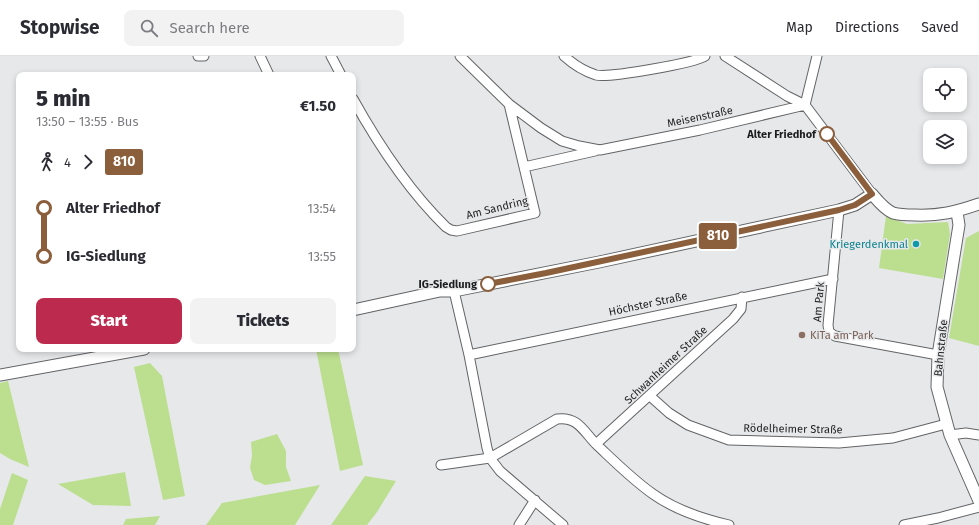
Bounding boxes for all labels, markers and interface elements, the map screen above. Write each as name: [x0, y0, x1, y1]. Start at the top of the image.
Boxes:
search box: [124, 10, 404, 46]
text: Stopwise: [20, 16, 100, 39]
icon: search: [138, 17, 160, 39]
text: Search here: [170, 19, 250, 37]
text: Map: [786, 19, 813, 36]
text: Directions: [835, 19, 899, 36]
text: Saved: [921, 19, 959, 36]
map controls: [923, 68, 967, 164]
button: locate: [923, 68, 967, 112]
text: 5 min: [36, 85, 90, 112]
text: €1.50: [300, 97, 336, 115]
street label: Meisenstraße: [666, 104, 734, 130]
text: 13:50 – 13:55 · Bus: [36, 114, 139, 129]
button: layers: [923, 120, 967, 164]
marker: Alter Friedhof: [819, 126, 835, 142]
place label: Alter Friedhof: [746, 128, 817, 141]
icon: walk: [36, 151, 58, 173]
icon: forward: [77, 151, 99, 173]
text: 810: [113, 153, 135, 170]
text: 4: [64, 155, 71, 170]
street label: Am Sandring: [465, 194, 529, 222]
text: Alter Friedhof: [66, 199, 160, 217]
text: 13:54: [307, 201, 336, 216]
line badge: 810: [695, 223, 741, 249]
text: 810: [707, 227, 729, 244]
place label: Kriegerdenkmal: [830, 238, 908, 251]
marker: Kriegerdenkmal: [911, 239, 921, 249]
text: IG-Siedlung: [66, 247, 146, 265]
text: 13:55: [308, 249, 336, 264]
marker: IG-Siedlung: [480, 276, 496, 292]
place label: IG-Siedlung: [419, 278, 478, 291]
street label: Am Park: [811, 281, 827, 323]
street label: Höchster Straße: [607, 289, 689, 319]
button: Start: [36, 298, 182, 344]
button: Tickets: [190, 298, 336, 344]
street label: Bahnstraße: [932, 319, 950, 377]
street label: Schwanheimer Straße: [622, 323, 710, 407]
place label: KiTa am Park: [810, 329, 874, 342]
marker: KiTa am Park: [797, 330, 807, 340]
street label: Rödelheimer Straße: [743, 422, 843, 436]

